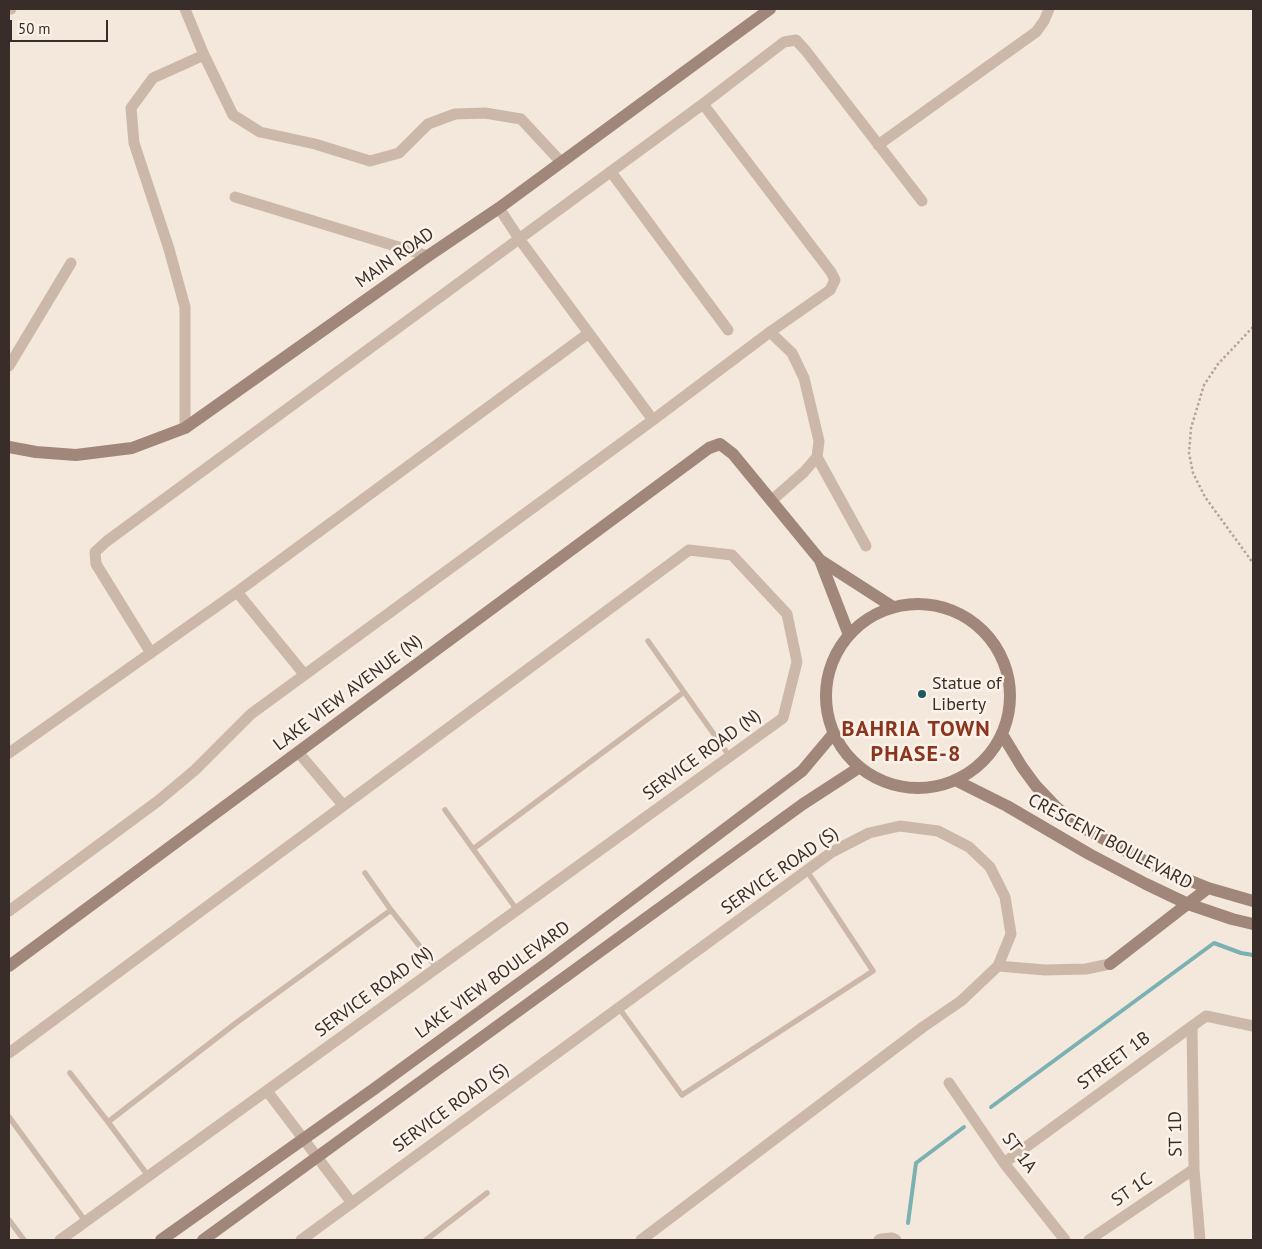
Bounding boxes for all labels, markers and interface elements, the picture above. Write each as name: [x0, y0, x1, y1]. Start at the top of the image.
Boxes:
scale bar: [12, 10, 110, 42]
text: 50 m: [18, 19, 51, 38]
street label: MAIN ROAD: [352, 223, 438, 293]
street label: LAKE VIEW AVENUE (N): [270, 630, 426, 756]
place label: Statue of Liberty: [932, 673, 1002, 716]
marker: Statue of Liberty: [916, 688, 928, 700]
street label: SERVICE ROAD (N): [639, 705, 765, 805]
district label: BAHRIA TOWN PHASE-8: [840, 717, 992, 768]
street label: CRESCENT BOULEVARD: [1024, 790, 1196, 894]
street label: SERVICE ROAD (S): [717, 823, 843, 919]
street label: LAKE VIEW BOULEVARD: [411, 917, 575, 1043]
street label: SERVICE ROAD (N): [311, 942, 437, 1042]
street label: STREET 1B: [1073, 1027, 1155, 1095]
street label: SERVICE ROAD (S): [389, 1059, 513, 1157]
street label: ST 1D: [1165, 1111, 1187, 1157]
street label: ST 1A: [997, 1129, 1041, 1177]
street label: ST 1C: [1108, 1169, 1156, 1211]

